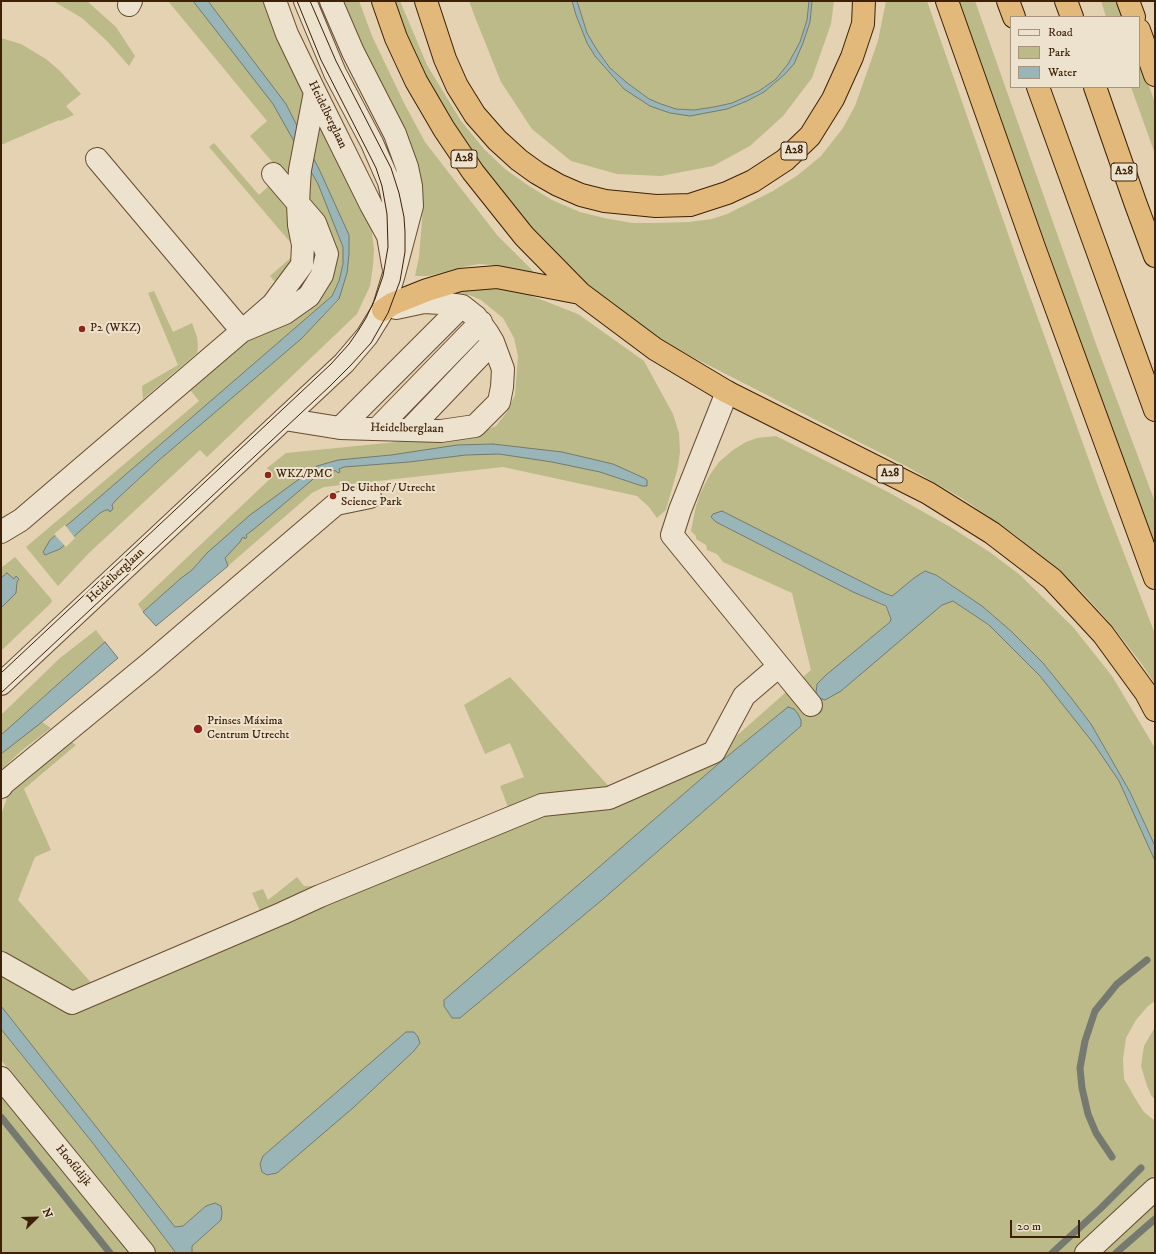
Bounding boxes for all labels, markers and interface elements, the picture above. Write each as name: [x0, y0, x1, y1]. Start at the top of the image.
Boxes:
legend: [1010, 16, 1140, 88]
text: Road: [1048, 25, 1073, 40]
text: Park: [1048, 45, 1070, 60]
text: Water: [1048, 65, 1077, 80]
street label: Heidelberglaan: [304, 79, 350, 151]
road number: A28: [781, 142, 807, 160]
road number: A28: [451, 150, 477, 168]
road number: A28: [1111, 163, 1137, 181]
place label: P2 (WKZ): [90, 322, 141, 336]
marker: P2 (WKZ): [77, 324, 87, 334]
street label: Heidelberglaan: [370, 421, 444, 437]
road number: A28: [877, 465, 903, 483]
place label: WKZ/PMC: [276, 468, 332, 482]
marker: WKZ/PMC: [263, 470, 273, 480]
place label: De Uithof / Utrecht Science Park: [341, 482, 435, 510]
marker: De Uithof / Utrecht Science Park: [328, 491, 338, 501]
street label: Heidelberglaan: [84, 546, 148, 606]
place label: Prinses Máxima Centrum Utrecht: [207, 715, 289, 743]
marker: Prinses Máxima Centrum Utrecht: [192, 723, 204, 735]
street label: Hoofddijk: [52, 1142, 94, 1190]
north arrow: [16, 1198, 56, 1238]
text: N: [39, 1206, 55, 1220]
scale bar: [1012, 1212, 1082, 1238]
text: 20 m: [1017, 1219, 1041, 1234]

